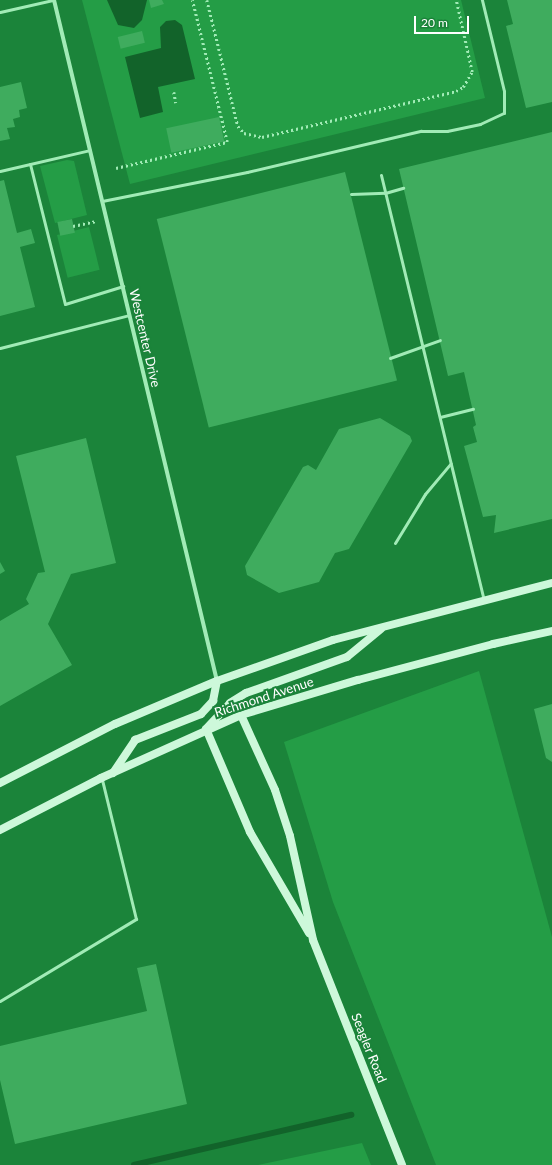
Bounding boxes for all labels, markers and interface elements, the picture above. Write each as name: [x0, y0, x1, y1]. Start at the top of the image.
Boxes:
scale bar: [416, 8, 471, 34]
text: 20 m: [421, 15, 448, 30]
street label: Westcenter Drive: [126, 287, 164, 389]
street label: Richmond Avenue: [212, 674, 316, 720]
street label: Seagler Road: [348, 1011, 390, 1085]

